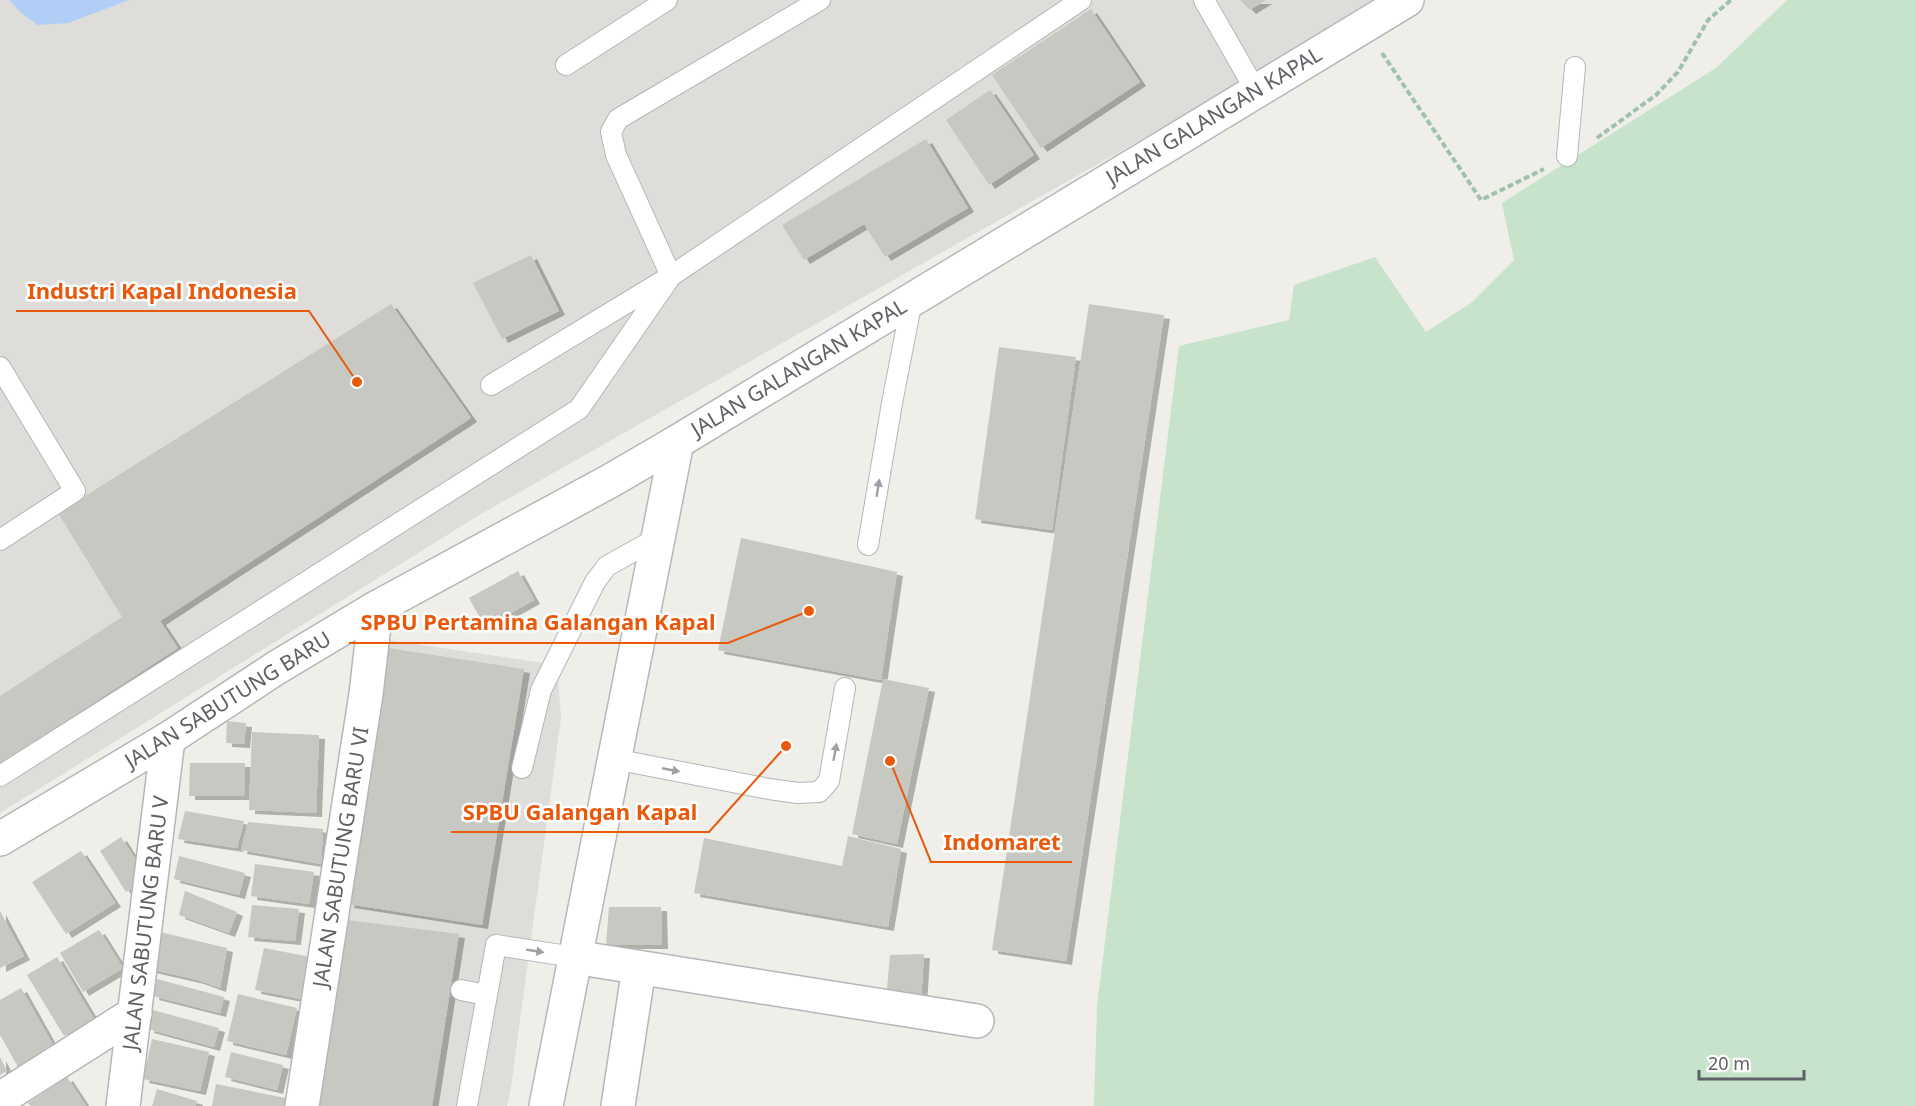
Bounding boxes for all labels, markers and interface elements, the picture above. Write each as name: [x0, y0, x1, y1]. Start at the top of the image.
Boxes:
street label: JALAN GALANGAN KAPAL: [1099, 40, 1326, 192]
callout: Industri Kapal Indonesia: [16, 271, 309, 311]
text: Industri Kapal Indonesia: [27, 275, 297, 305]
street label: JALAN GALANGAN KAPAL: [684, 292, 911, 444]
one-way arrow: [873, 478, 882, 497]
callout: SPBU Pertamina Galangan Kapal: [349, 603, 728, 643]
text: SPBU Pertamina Galangan Kapal: [360, 606, 716, 636]
street label: JALAN SABUTUNG BARU: [117, 624, 336, 775]
street label: JALAN SABUTUNG BARU VI: [305, 725, 374, 991]
one-way arrow: [830, 742, 839, 761]
one-way arrow: [662, 766, 681, 775]
callout: SPBU Galangan Kapal: [451, 792, 709, 832]
street label: JALAN SABUTUNG BARU V: [115, 794, 175, 1054]
text: SPBU Galangan Kapal: [463, 796, 697, 826]
callout: Indomaret: [931, 822, 1072, 862]
text: Indomaret: [943, 826, 1061, 856]
one-way arrow: [525, 947, 544, 956]
scale bar: [1699, 1043, 1804, 1081]
text: 20 m: [1708, 1051, 1750, 1075]

